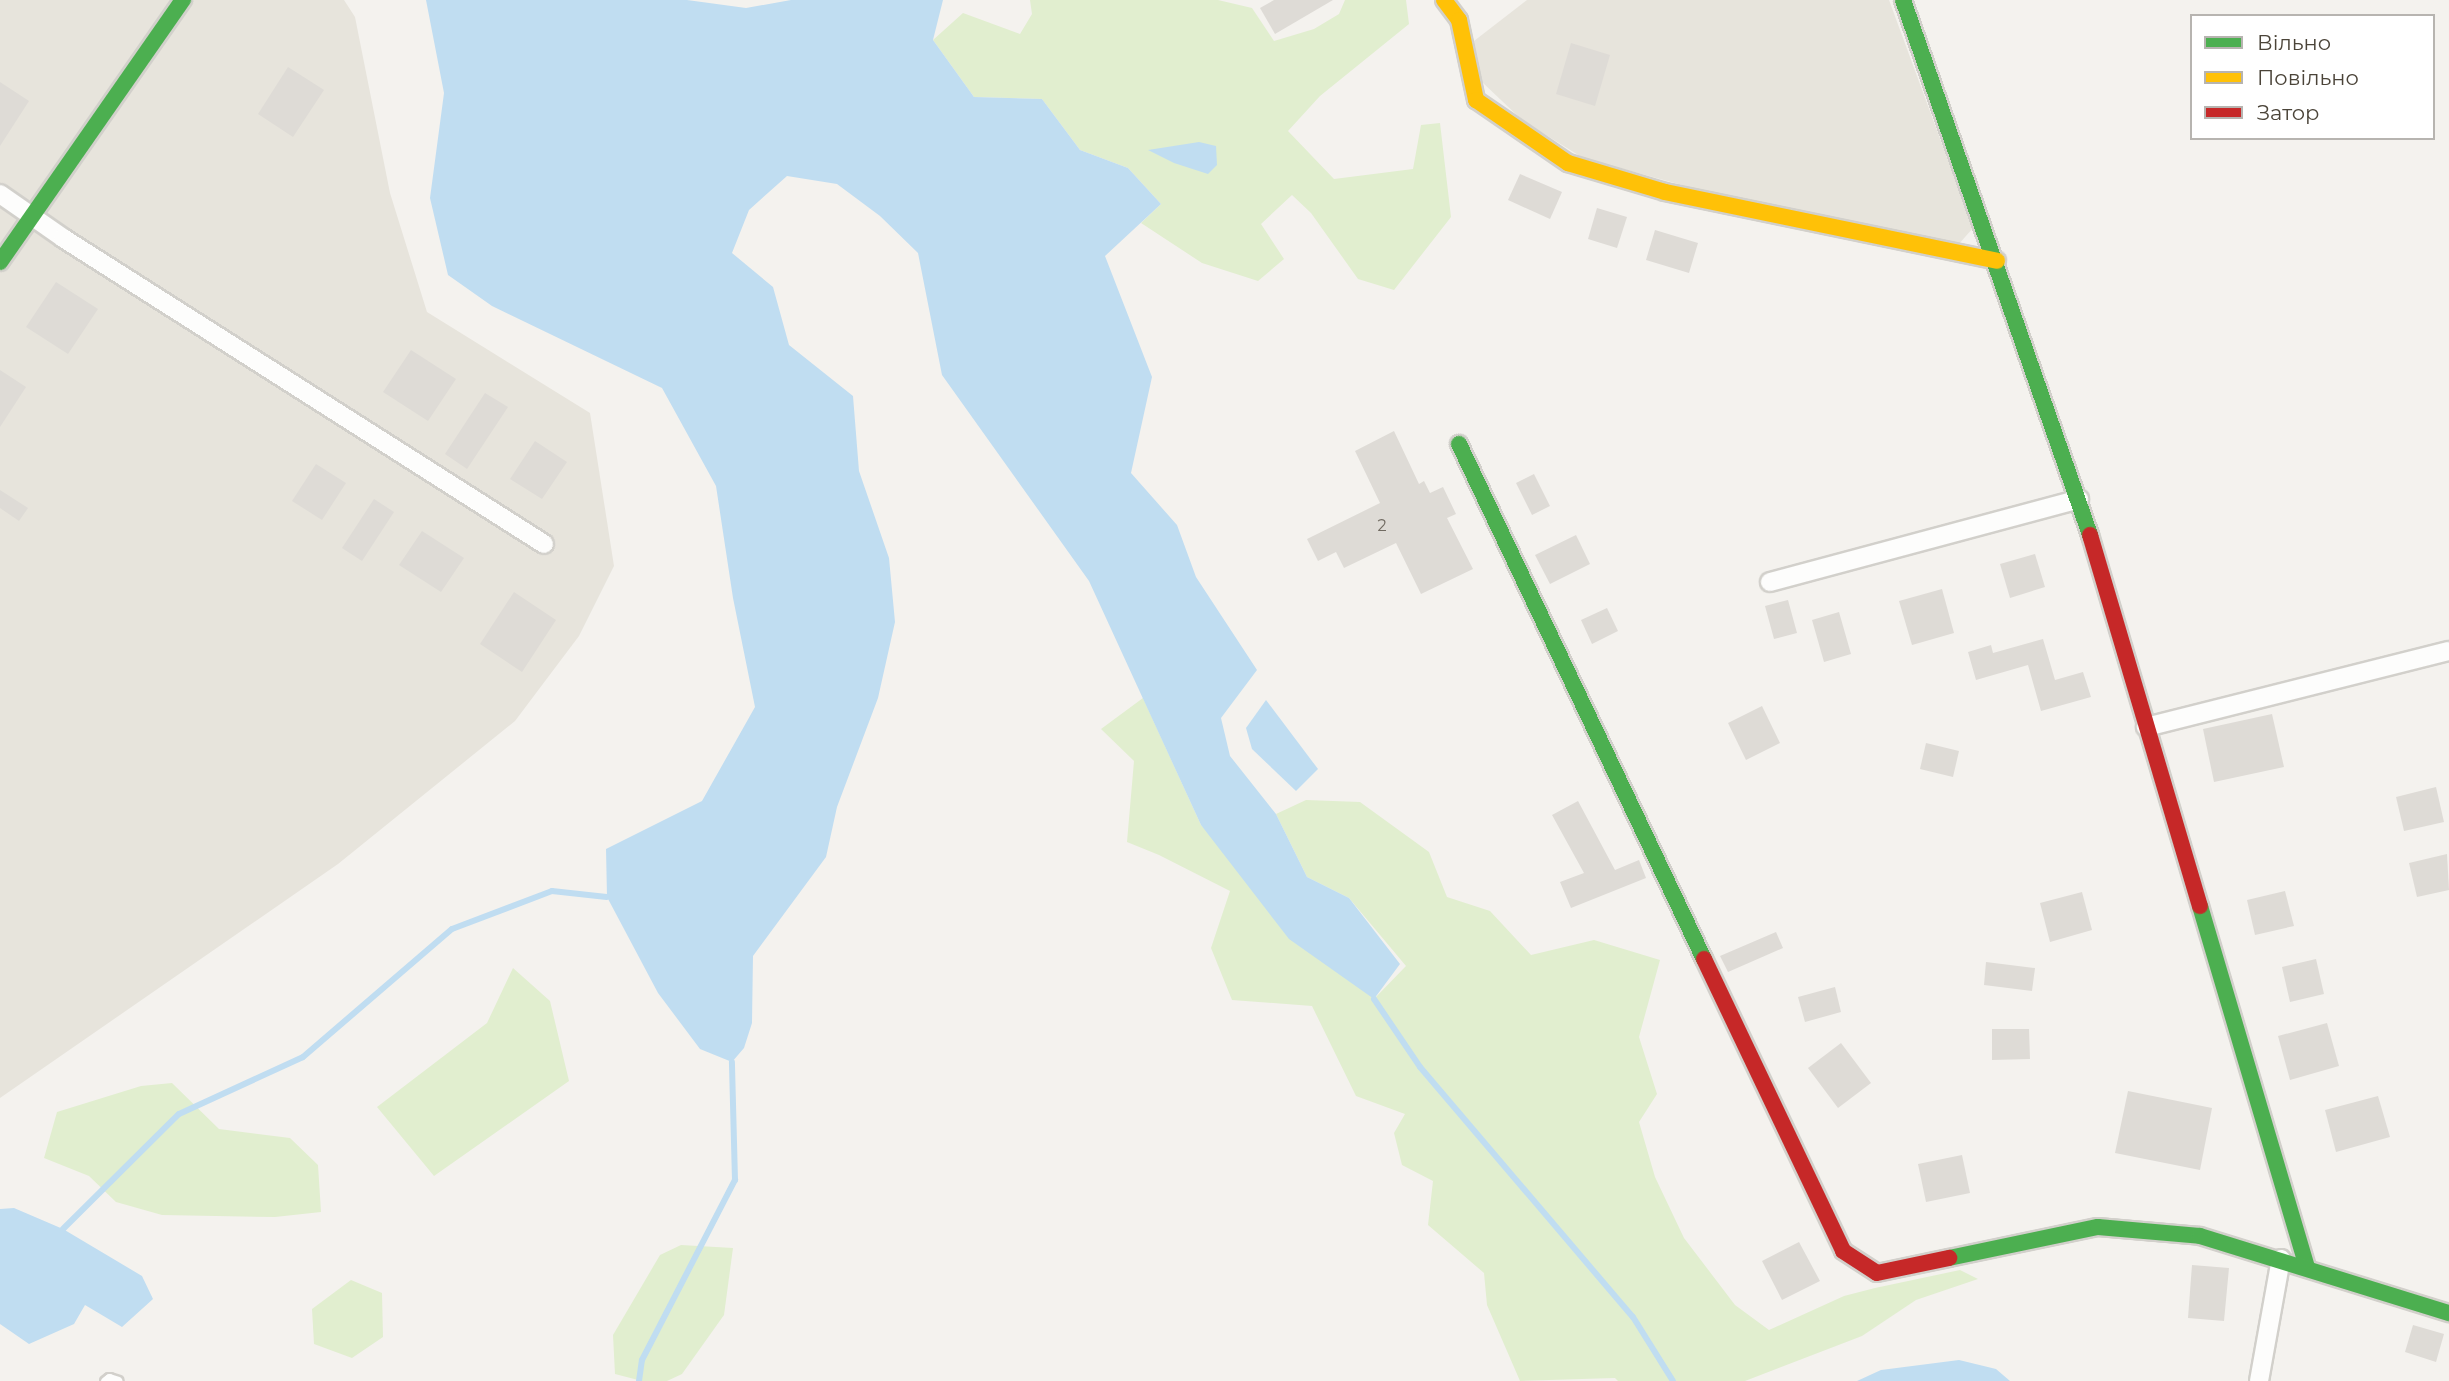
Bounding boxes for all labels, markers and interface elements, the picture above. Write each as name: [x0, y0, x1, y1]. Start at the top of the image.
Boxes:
legend: [2190, 14, 2435, 140]
text: Вільно: [2257, 30, 2331, 55]
text: Повільно: [2257, 65, 2359, 90]
text: Затор: [2257, 100, 2319, 125]
house number: 2: [1377, 516, 1387, 536]

